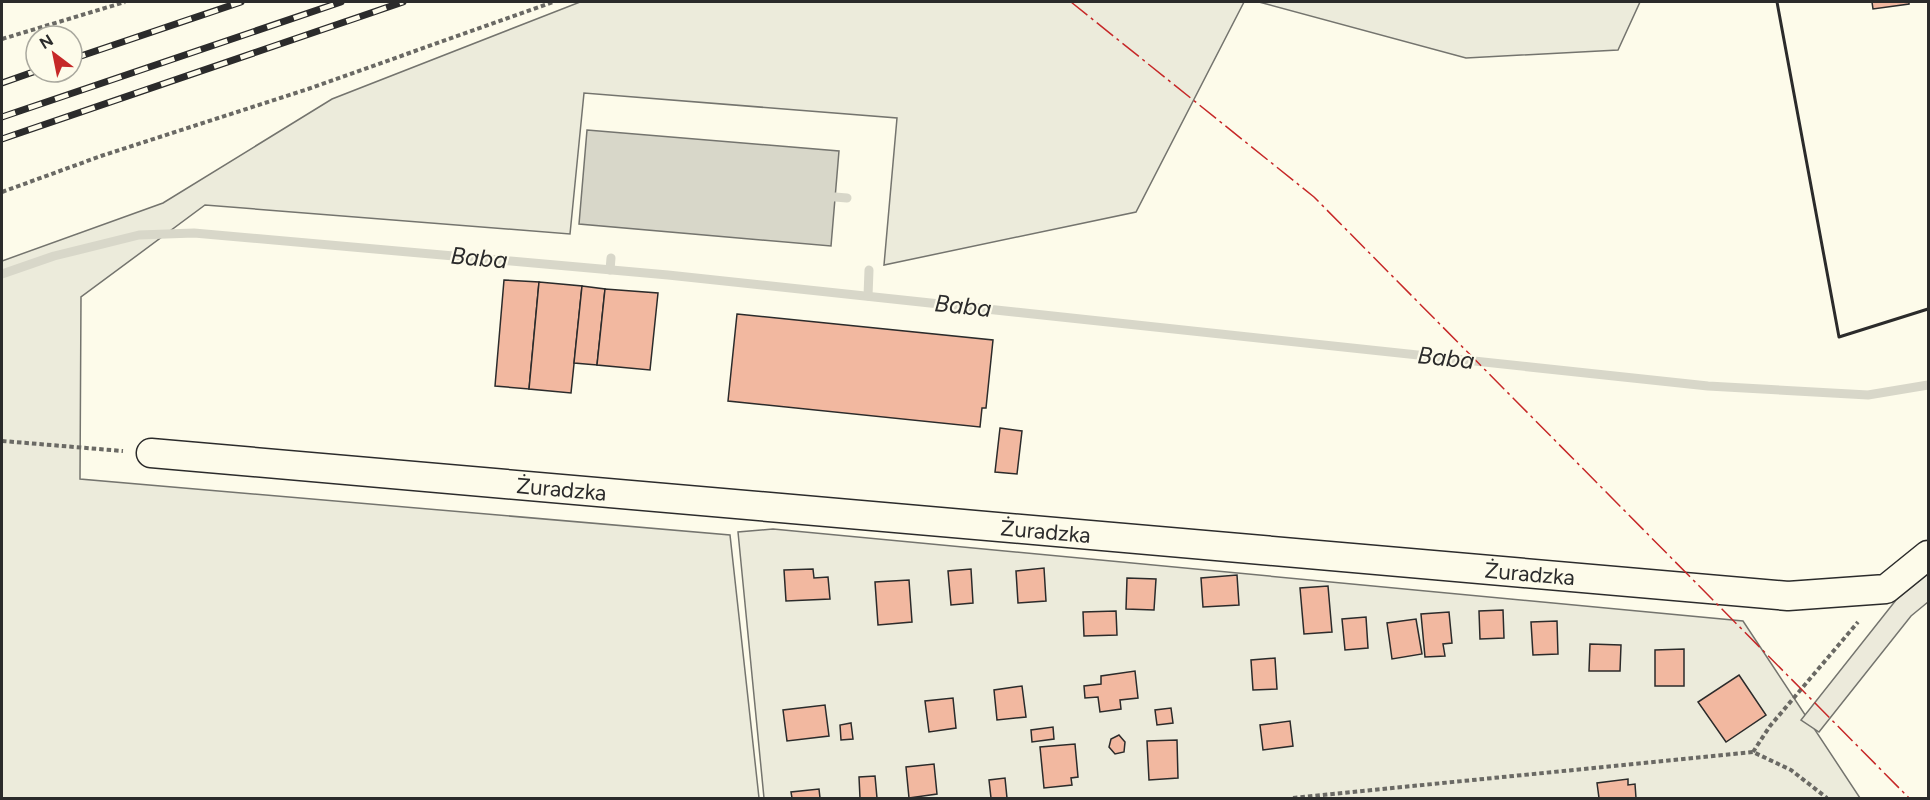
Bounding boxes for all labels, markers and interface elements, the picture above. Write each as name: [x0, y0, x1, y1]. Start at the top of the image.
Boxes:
north arrow: [24, 24, 84, 84]
text: N: [36, 30, 57, 53]
water label: Baba: [449, 241, 509, 274]
water label: Baba: [933, 288, 993, 323]
water label: Baba: [1416, 340, 1476, 375]
street label: Żuradzka: [515, 472, 608, 507]
street label: Żuradzka: [999, 514, 1092, 549]
street label: Żuradzka: [1483, 557, 1576, 591]

